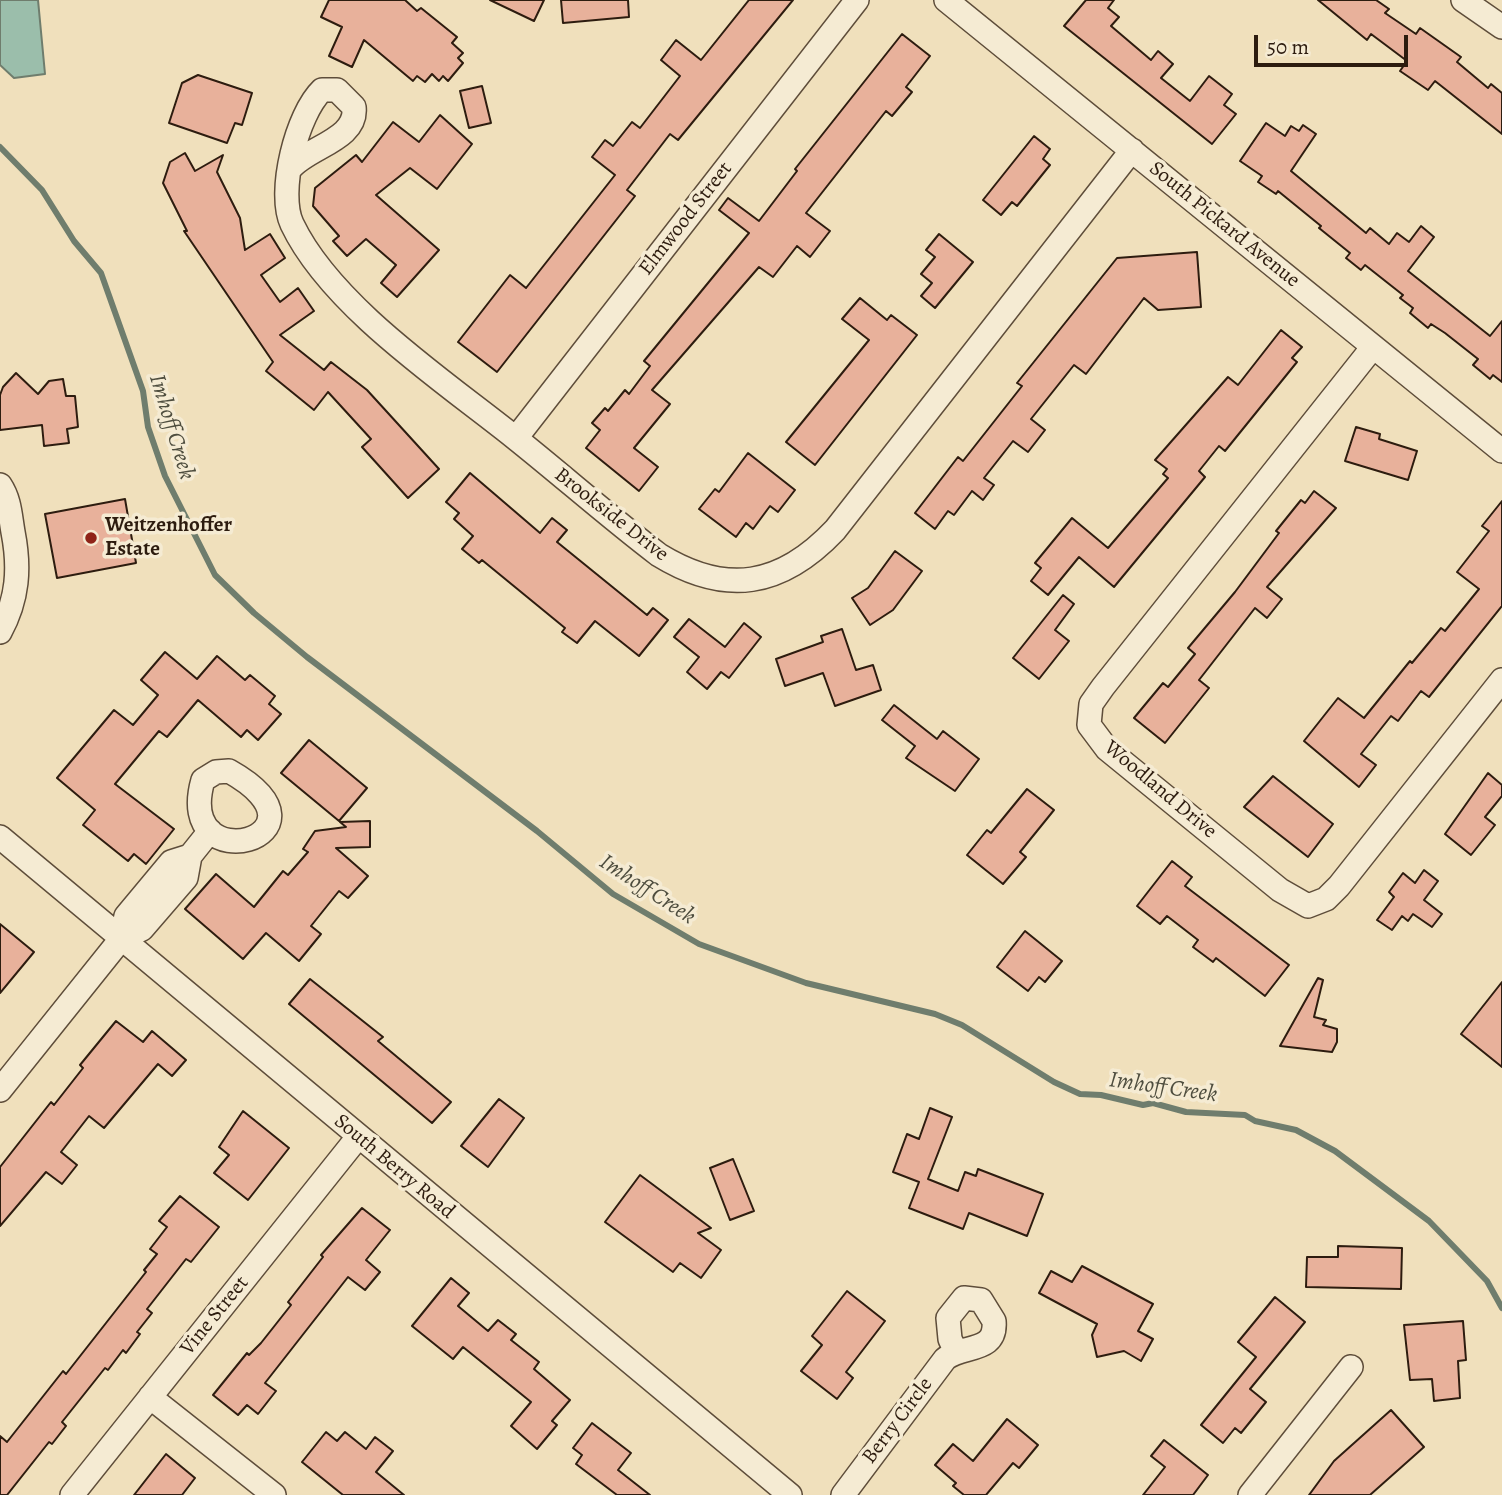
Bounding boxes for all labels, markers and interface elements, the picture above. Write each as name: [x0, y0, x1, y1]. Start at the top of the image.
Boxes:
scale bar: [1257, 21, 1411, 65]
text: 50 m: [1267, 33, 1309, 61]
street label: South Pickard Avenue: [1144, 156, 1304, 294]
street label: Elmwood Street: [634, 157, 738, 281]
water label: Imhoff Creek: [142, 371, 200, 483]
street label: Brookside Drive: [549, 463, 673, 567]
place label: Weitzenhoffer Estate: [105, 513, 232, 563]
marker: Weitzenhoffer Estate: [83, 530, 99, 546]
street label: Woodland Drive: [1099, 736, 1221, 844]
water label: Imhoff Creek: [594, 849, 700, 931]
water label: Imhoff Creek: [1107, 1067, 1219, 1109]
street label: South Berry Road: [328, 1109, 460, 1225]
street label: Vine Street: [175, 1271, 255, 1361]
street label: Berry Circle: [857, 1373, 939, 1469]

